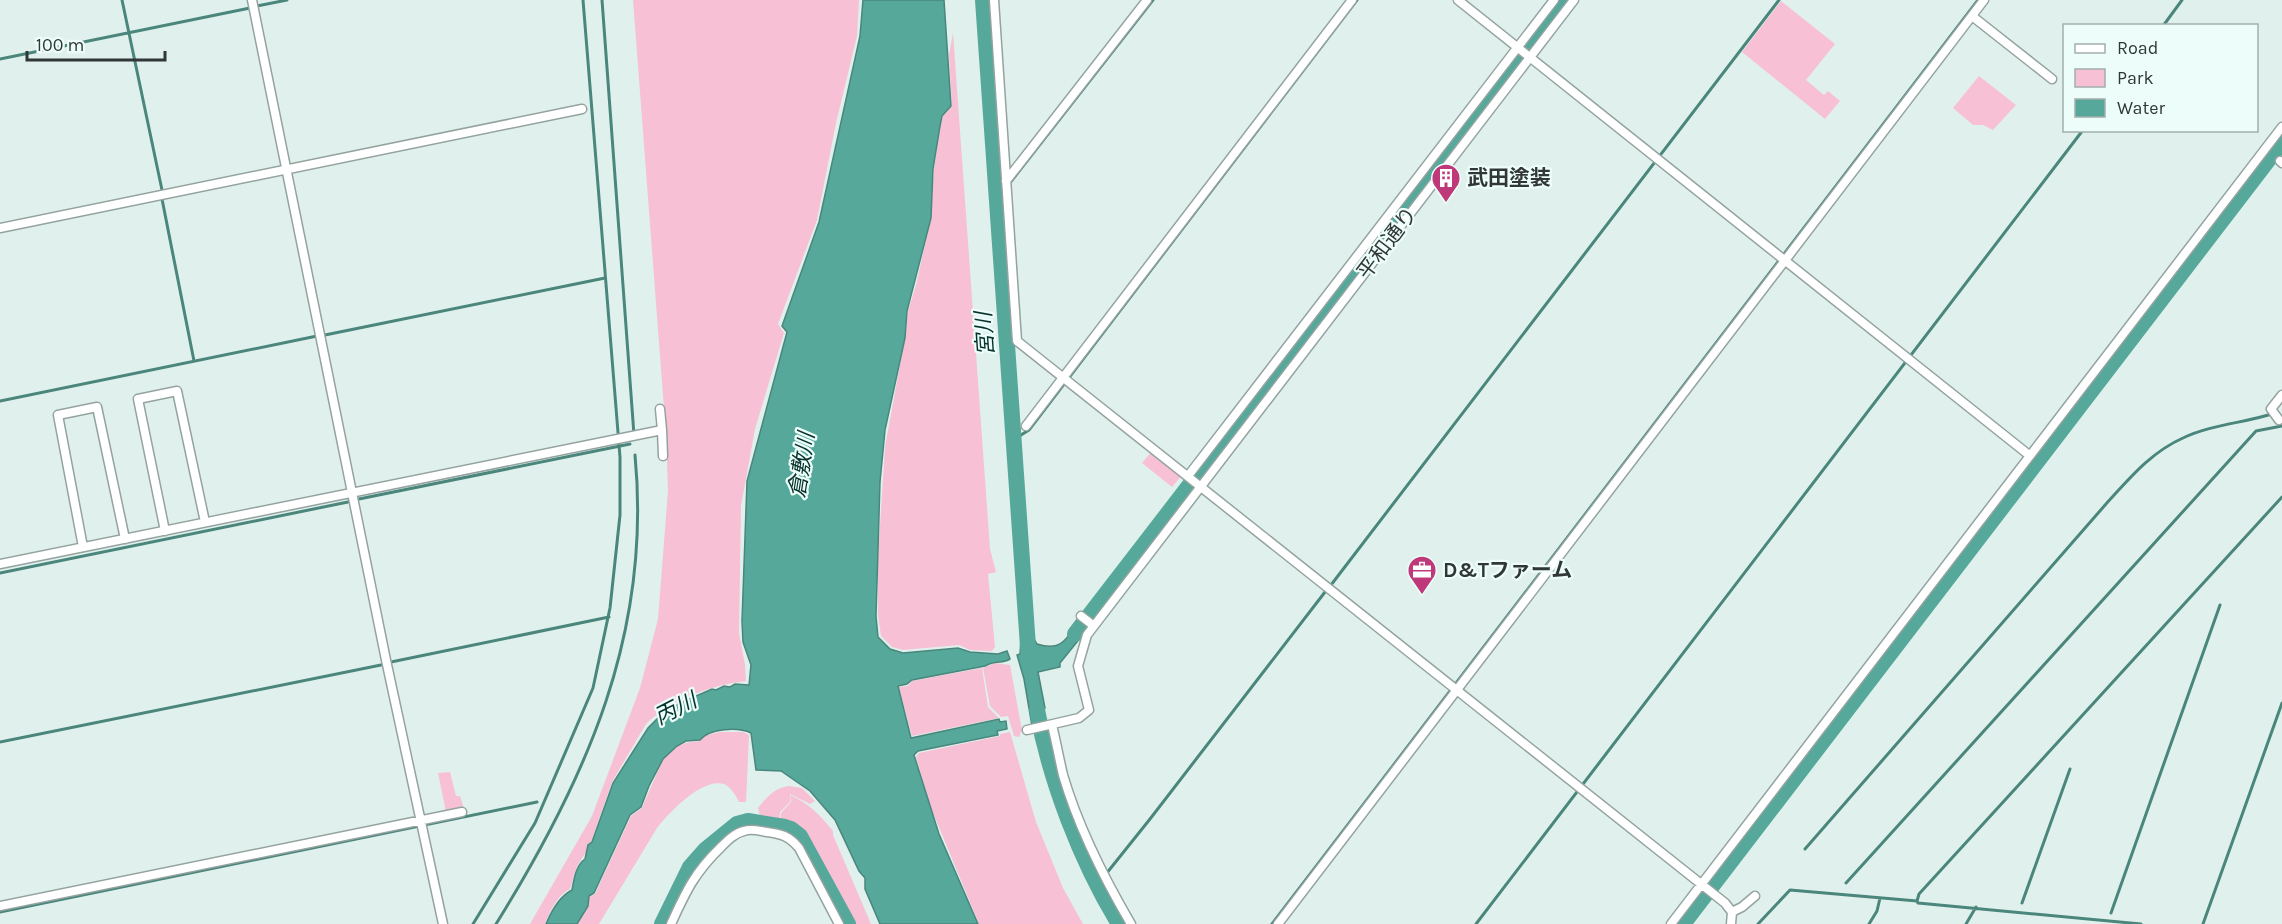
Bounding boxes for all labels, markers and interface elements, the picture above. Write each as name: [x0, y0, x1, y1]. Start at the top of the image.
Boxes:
scale bar: [27, 24, 165, 62]
legend: [2063, 24, 2258, 132]
text: 100 m: [36, 34, 84, 56]
text: Road: [2117, 37, 2158, 59]
text: Park: [2117, 67, 2154, 89]
text: Water: [2117, 97, 2165, 119]
building icon: 武田塗装: [1430, 162, 1462, 204]
place label: 武田塗装: [1467, 166, 1551, 190]
street label: 平和通り: [1352, 202, 1422, 284]
water label: 宮川: [970, 309, 1000, 357]
water label: 倉敷川: [784, 429, 820, 500]
office icon: D&Tファーム: [1406, 554, 1438, 596]
place label: D&Tファーム: [1443, 558, 1572, 582]
water label: 丙川: [650, 686, 703, 730]

